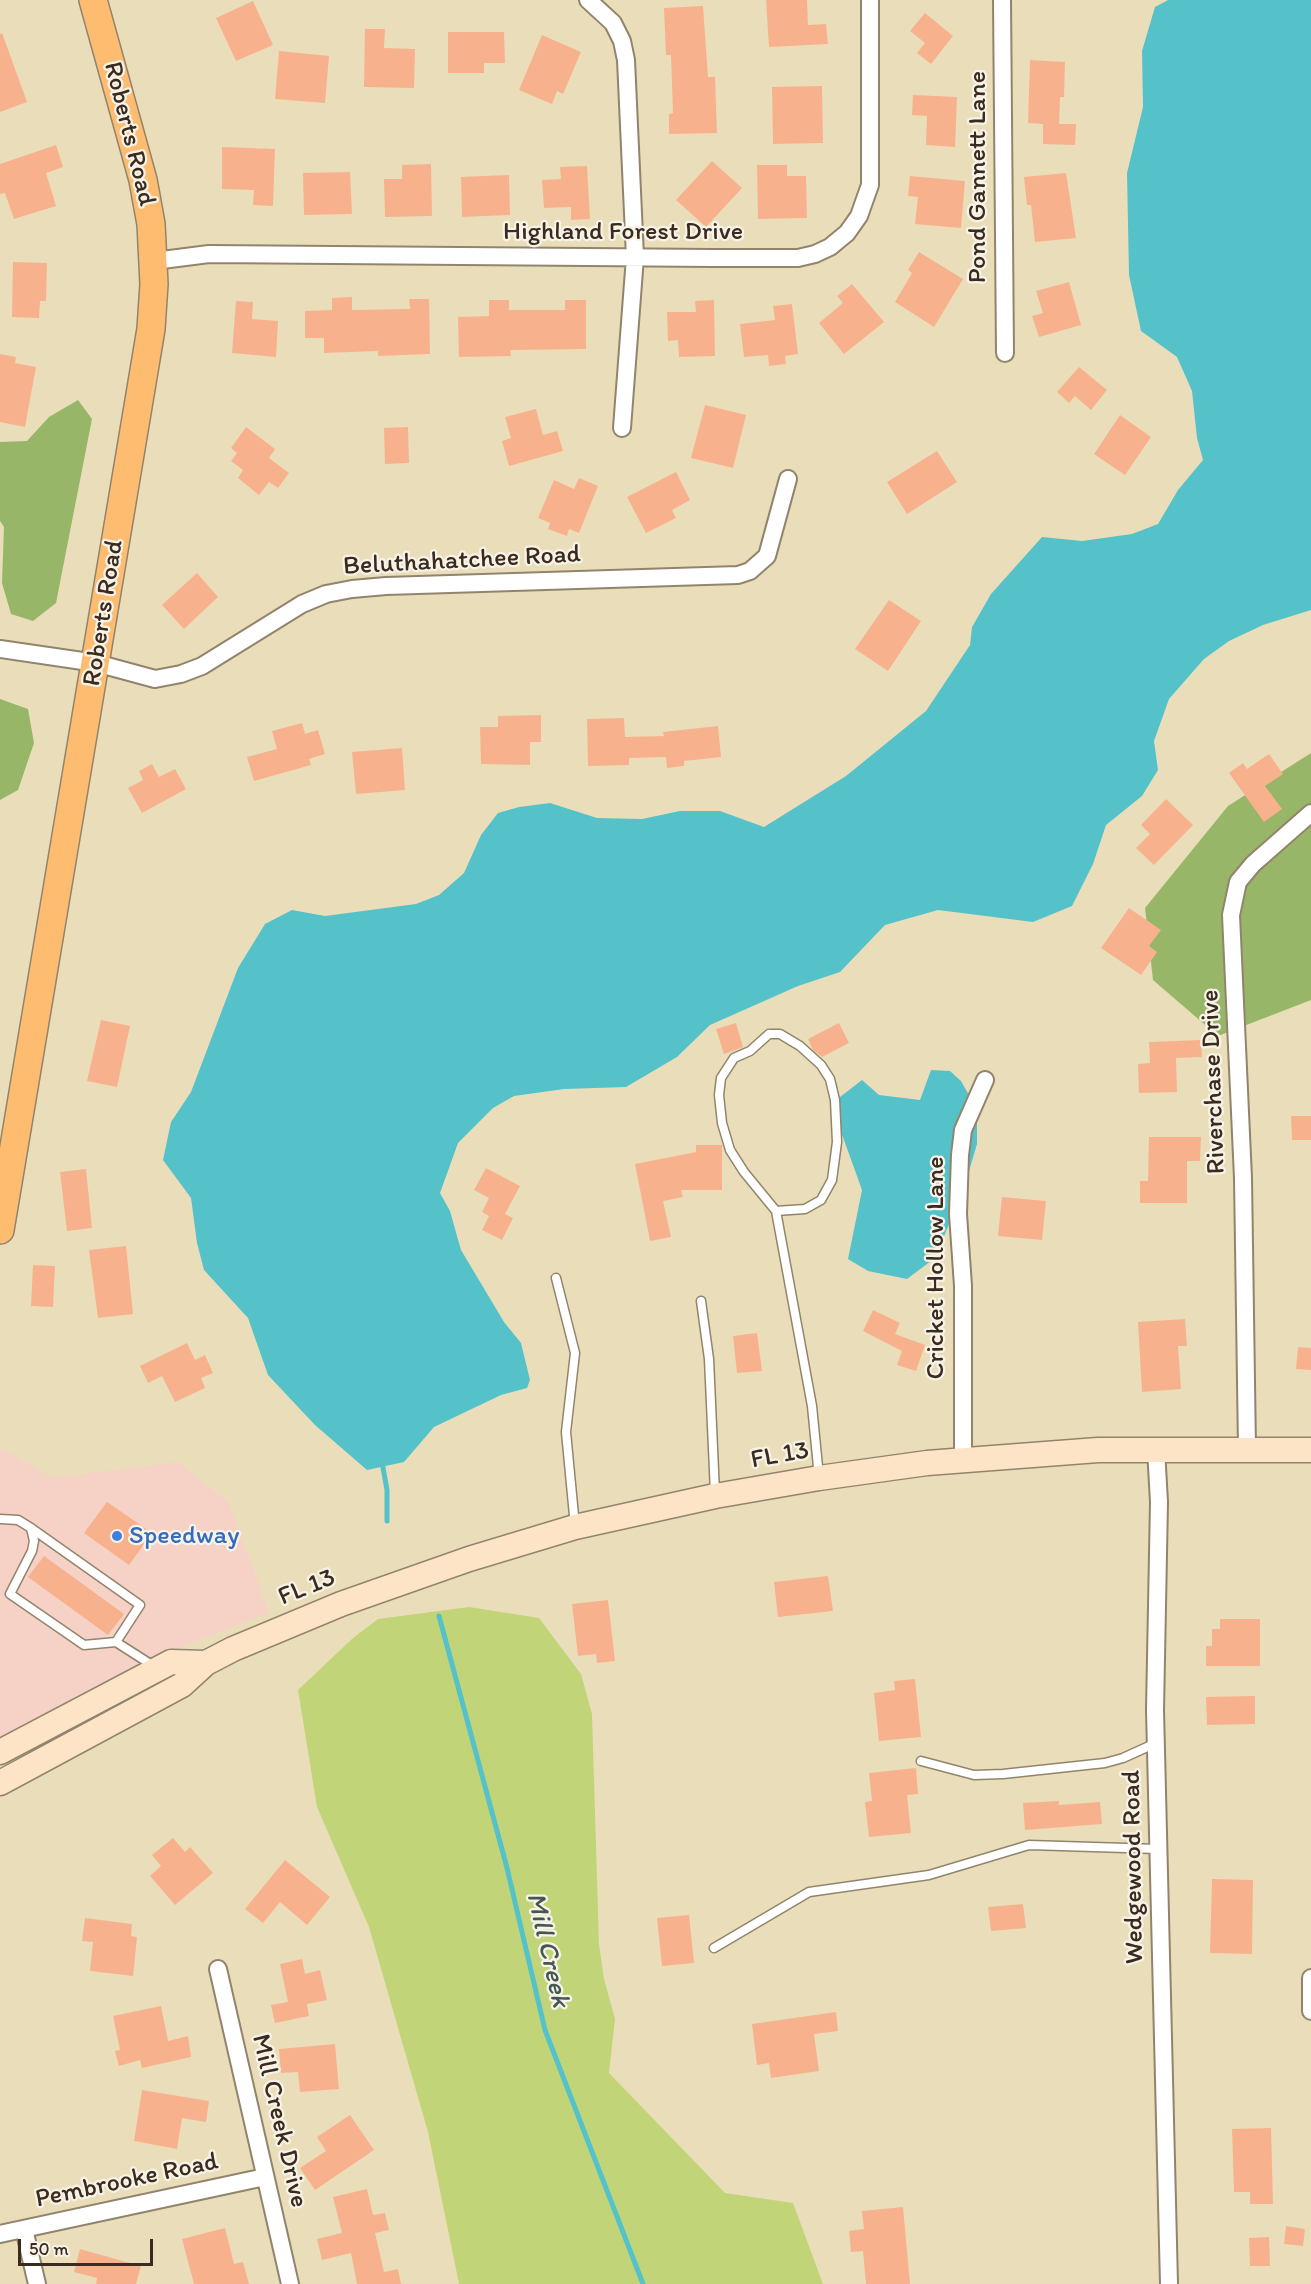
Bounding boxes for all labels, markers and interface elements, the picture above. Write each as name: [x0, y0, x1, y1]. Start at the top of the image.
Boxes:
street label: Roberts Road: [96, 59, 162, 209]
street label: Pond Gannett Lane: [962, 71, 994, 283]
street label: Highland Forest Drive: [503, 216, 743, 248]
street label: Roberts Road: [77, 538, 131, 688]
street label: Beluthahatchee Road: [342, 539, 582, 583]
street label: Riverchase Drive: [1195, 989, 1233, 1175]
street label: Cricket Hollow Lane: [920, 1156, 952, 1380]
street label: FL 13: [748, 1436, 812, 1476]
place label: Speedway: [129, 1520, 239, 1552]
marker: Speedway: [110, 1529, 124, 1543]
street label: FL 13: [274, 1563, 340, 1613]
street label: Wedgewood Road: [1117, 1770, 1151, 1964]
water label: Mill Creek: [518, 1889, 576, 2011]
street label: Mill Creek Drive: [244, 2031, 314, 2211]
street label: Pembrooke Road: [33, 2146, 221, 2216]
scale bar: [21, 2227, 156, 2265]
text: 50 m: [29, 2238, 69, 2260]

